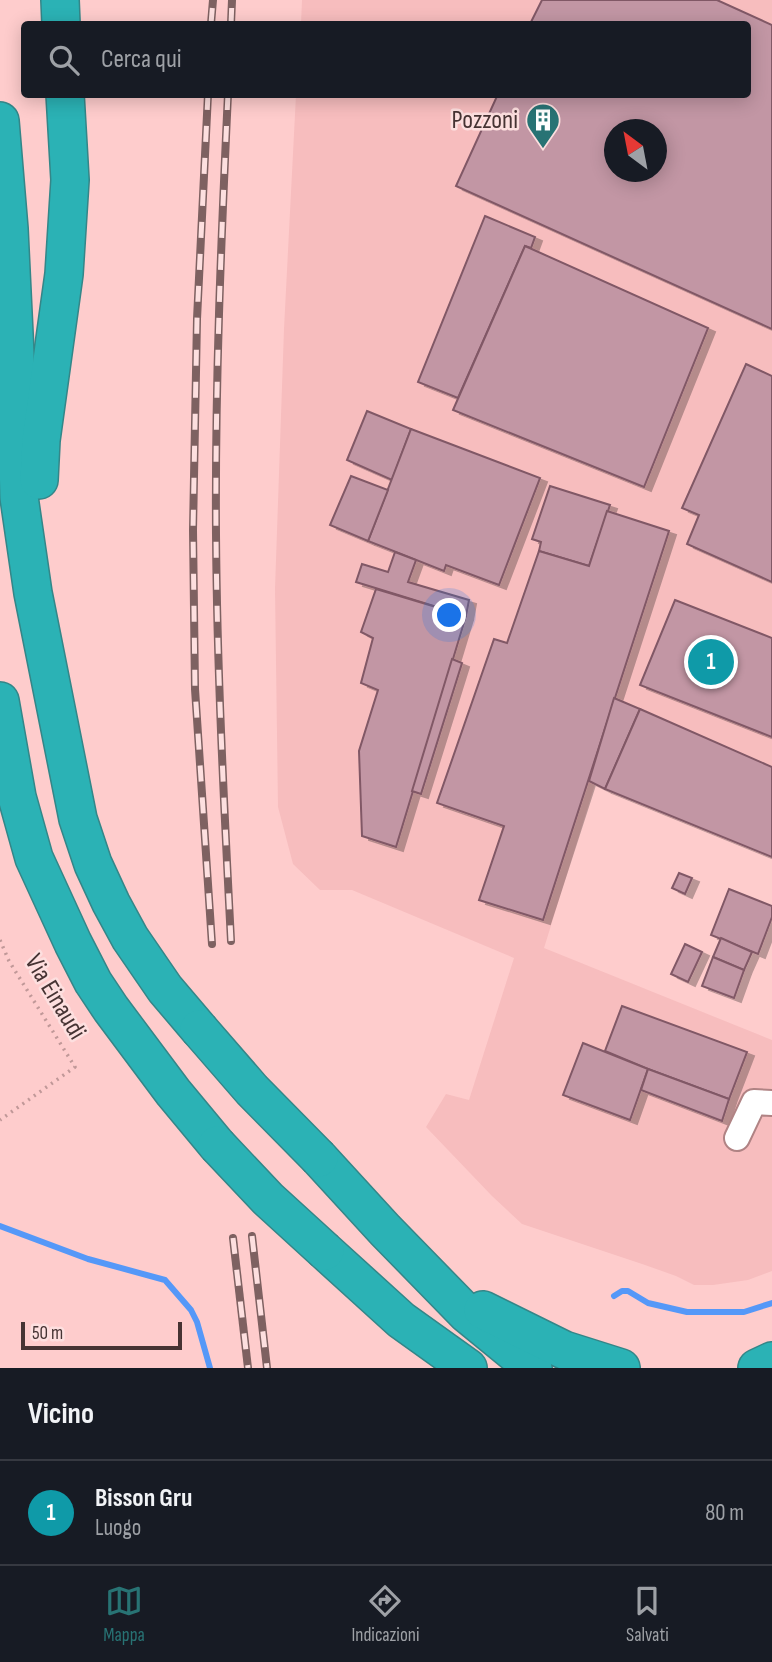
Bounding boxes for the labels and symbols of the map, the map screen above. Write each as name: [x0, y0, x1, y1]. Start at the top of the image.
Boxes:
building icon: Pozzoni: [524, 101, 562, 150]
place label: Pozzoni: [451, 105, 518, 136]
north arrow: [604, 119, 667, 182]
your location: [432, 598, 466, 632]
pin: 1: [688, 636, 734, 688]
street label: Via Einaudi: [18, 949, 92, 1045]
scale bar: [21, 1319, 182, 1351]

